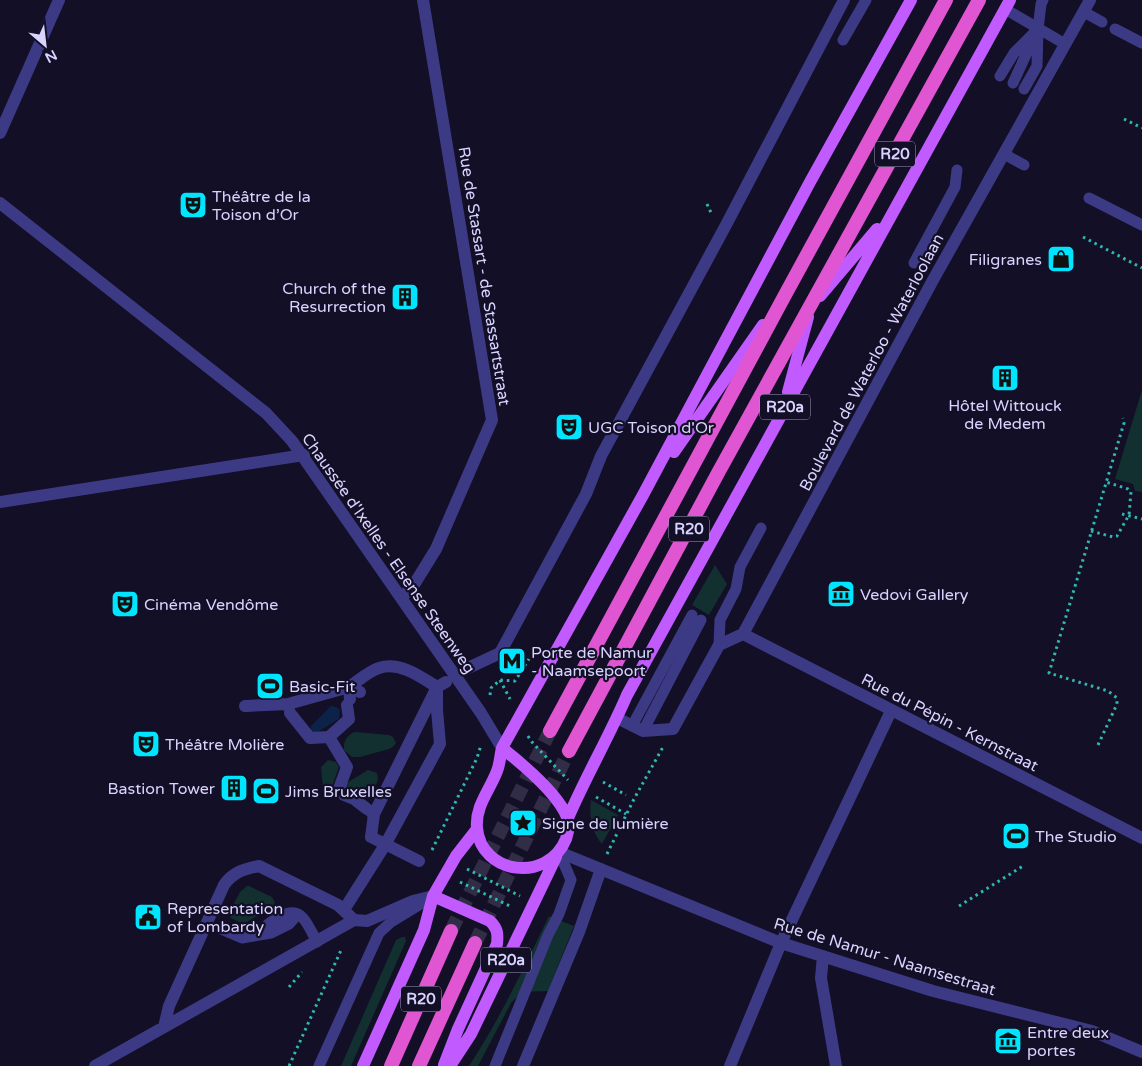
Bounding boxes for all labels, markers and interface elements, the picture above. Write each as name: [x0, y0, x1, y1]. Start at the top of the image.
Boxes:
north arrow: [20, 20, 70, 70]
text: N: [42, 46, 60, 66]
road number: R20: [875, 142, 915, 166]
street label: Rue de Stassart - de Stassartstraat: [454, 145, 514, 407]
place label: Théâtre de la Toison d’Or: [212, 187, 311, 225]
theatre icon: Théâtre de la Toison d’Or: [178, 190, 208, 220]
street label: Boulevard de Waterloo - Waterloolaan: [795, 230, 948, 495]
shop icon: Filigranes: [1046, 244, 1076, 274]
place label: Filigranes: [969, 250, 1042, 270]
place label: Church of the Resurrection: [282, 279, 386, 317]
building icon: Church of the Resurrection: [390, 282, 420, 312]
building icon: Hôtel Wittouck de Medem: [990, 363, 1020, 393]
road number: R20a: [760, 394, 810, 420]
place label: Hôtel Wittouck de Medem: [948, 396, 1062, 434]
theatre icon: UGC Toison d'Or: [554, 412, 584, 442]
place label: UGC Toison d'Or: [588, 418, 715, 438]
street label: Chaussée d'Ixelles - Elsense Steenweg: [297, 429, 479, 678]
road number: R20: [669, 516, 709, 542]
museum icon: Vedovi Gallery: [826, 579, 856, 609]
place label: Vedovi Gallery: [860, 585, 969, 605]
theatre icon: Cinéma Vendôme: [110, 589, 140, 619]
place label: Cinéma Vendôme: [144, 595, 278, 615]
place label: Porte de Namur - Naamsepoort: [531, 643, 653, 681]
metro station icon: Porte de Namur - Naamsepoort: [497, 646, 527, 676]
street label: Rue du Pépin - Kernstraat: [858, 669, 1041, 776]
sports icon: Basic-Fit: [255, 671, 285, 701]
place label: Basic-Fit: [289, 677, 355, 697]
theatre icon: Théâtre Molière: [131, 729, 161, 759]
place label: Théâtre Molière: [165, 735, 284, 755]
building icon: Bastion Tower: [219, 773, 249, 803]
sports icon: Jims Bruxelles: [251, 776, 281, 806]
place label: Bastion Tower: [107, 779, 216, 799]
place label: Jims Bruxelles: [285, 782, 392, 802]
place icon: Signe de lumière: [508, 808, 538, 838]
place label: Signe de lumière: [542, 814, 668, 834]
sports icon: The Studio: [1001, 821, 1031, 851]
place label: The Studio: [1035, 827, 1117, 847]
place label: Representation of Lombardy: [167, 899, 283, 937]
public building icon: Representation of Lombardy: [133, 902, 163, 932]
street label: Rue de Namur - Naamsestraat: [771, 914, 998, 1000]
road number: R20a: [481, 948, 531, 972]
road number: R20: [401, 986, 441, 1012]
place label: Entre deux portes: [1027, 1023, 1109, 1061]
museum icon: Entre deux portes: [993, 1026, 1023, 1056]

